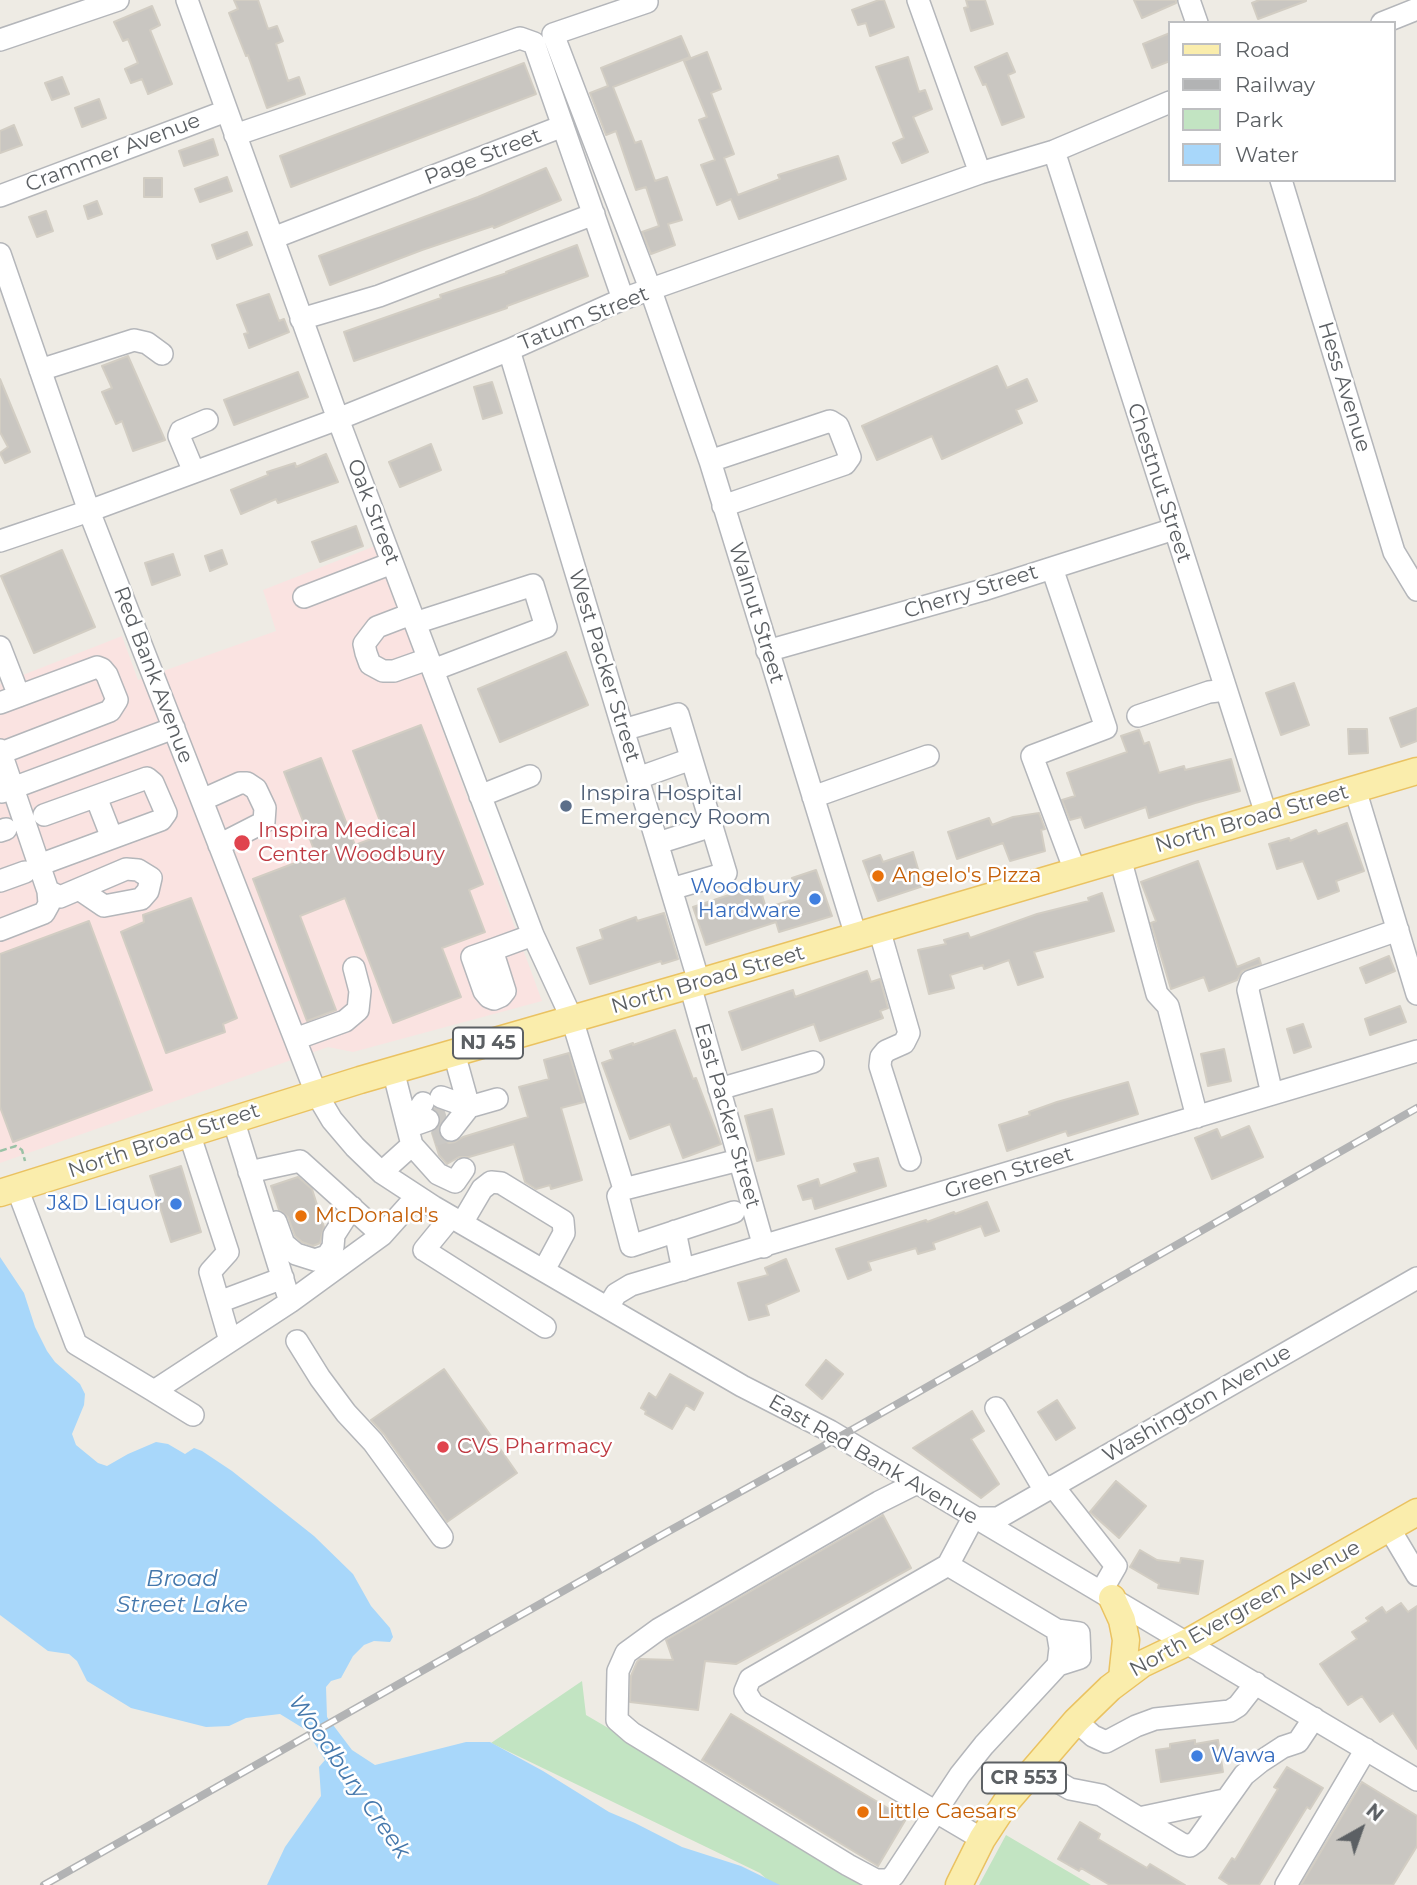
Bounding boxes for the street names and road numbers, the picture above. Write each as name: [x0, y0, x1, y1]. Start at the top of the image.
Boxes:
street label: Crammer Avenue: [22, 108, 204, 198]
street label: Page Street: [421, 123, 545, 191]
street label: Tatum Street: [515, 282, 653, 356]
street label: Hess Avenue: [1312, 319, 1376, 455]
street label: Chestnut Street: [1121, 400, 1197, 566]
street label: Oak Street: [341, 455, 405, 569]
street label: Walnut Street: [723, 539, 789, 687]
street label: Cherry Street: [901, 560, 1041, 624]
street label: West Packer Street: [563, 567, 645, 765]
street label: Red Bank Avenue: [108, 583, 198, 767]
street label: North Broad Street: [1152, 779, 1352, 859]
street label: North Broad Street: [608, 940, 808, 1020]
street label: East Packer Street: [688, 1020, 766, 1212]
road number: NJ 45: [453, 1028, 523, 1058]
street label: North Broad Street: [65, 1098, 263, 1184]
street label: Green Street: [942, 1142, 1076, 1204]
street label: Washington Avenue: [1098, 1340, 1296, 1468]
street label: East Red Bank Avenue: [764, 1390, 982, 1530]
street label: North Evergreen Avenue: [1125, 1535, 1365, 1683]
road number: CR 553: [982, 1762, 1066, 1794]

